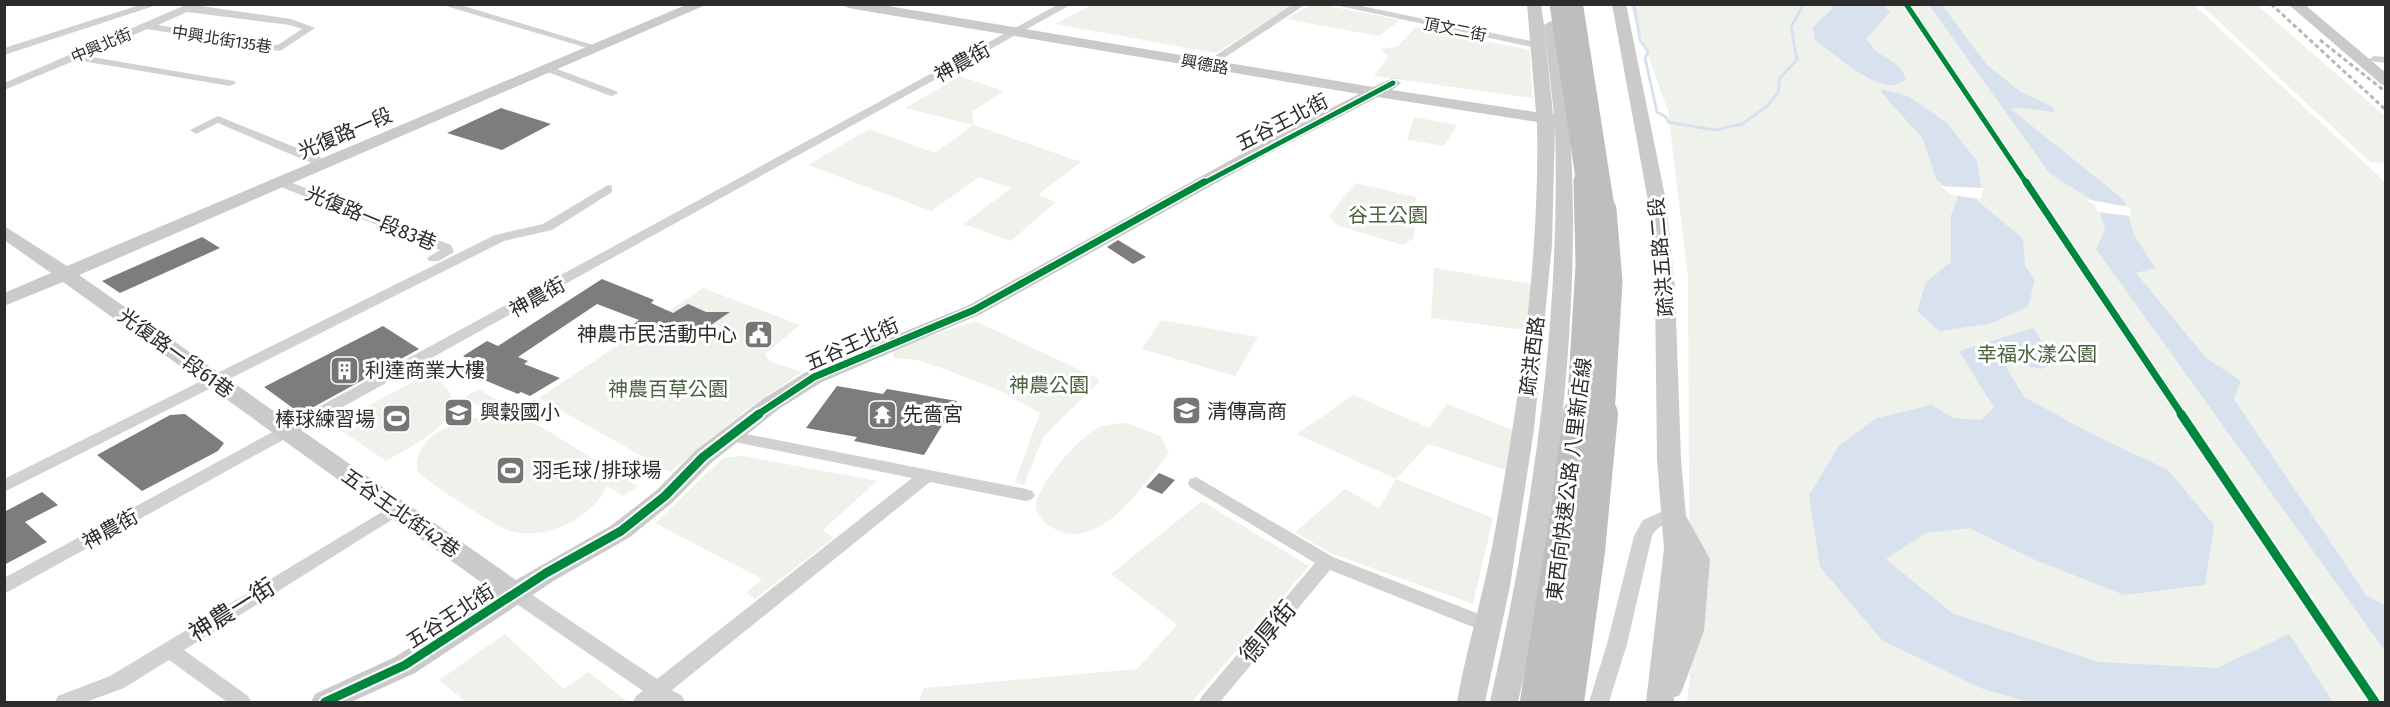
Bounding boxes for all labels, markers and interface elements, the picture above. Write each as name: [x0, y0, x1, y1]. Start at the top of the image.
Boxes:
street label: 頂文二街: [1422, 14, 1488, 45]
street label: 中興北街135巷: [171, 22, 273, 57]
street label: 中興北街: [68, 24, 134, 67]
street label: 神農街: [930, 37, 994, 87]
street label: 興德路: [1180, 51, 1230, 78]
street label: 五谷王北街: [1232, 89, 1332, 155]
street label: 光復路一段: [294, 102, 396, 164]
street label: 光復路一段83巷: [302, 181, 440, 255]
street label: 疏洪五路二段: [1644, 196, 1678, 318]
park label: 谷王公園: [1348, 203, 1428, 227]
street label: 神農街: [505, 272, 569, 322]
street label: 光復路一段61巷: [114, 303, 238, 403]
street label: 五谷王北街: [801, 313, 903, 375]
street label: 疏洪西路: [1515, 315, 1549, 397]
public building icon: 神農市民活動中心: [742, 318, 774, 350]
place label: 神農市民活動中心: [577, 322, 737, 346]
park label: 幸福水漾公園: [1977, 342, 2097, 366]
building icon: 利達商業大樓: [328, 354, 360, 386]
street label: 東西向快速公路 八里新店線: [1542, 356, 1596, 602]
place label: 利達商業大樓: [365, 358, 485, 382]
park label: 神農公園: [1009, 373, 1089, 397]
park label: 神農百草公園: [608, 377, 728, 401]
school or university icon: 清傳高商: [1170, 395, 1202, 427]
school or university icon: 興穀國小: [443, 396, 475, 428]
temple icon: 先嗇宮: [866, 398, 898, 430]
place label: 清傳高商: [1207, 399, 1287, 423]
place label: 興穀國小: [480, 400, 560, 424]
place label: 先嗇宮: [903, 402, 963, 426]
sports icon: 棒球練習場: [380, 403, 412, 435]
place label: 棒球練習場: [275, 407, 375, 431]
sports icon: 羽毛球/排球場: [495, 454, 527, 486]
place label: 羽毛球/排球場: [532, 458, 661, 482]
street label: 五谷王北街42巷: [337, 464, 465, 562]
street label: 神農街: [78, 504, 142, 554]
street label: 神農一街: [184, 573, 280, 647]
street label: 五谷王北街: [402, 579, 498, 653]
street label: 德厚街: [1234, 595, 1302, 669]

